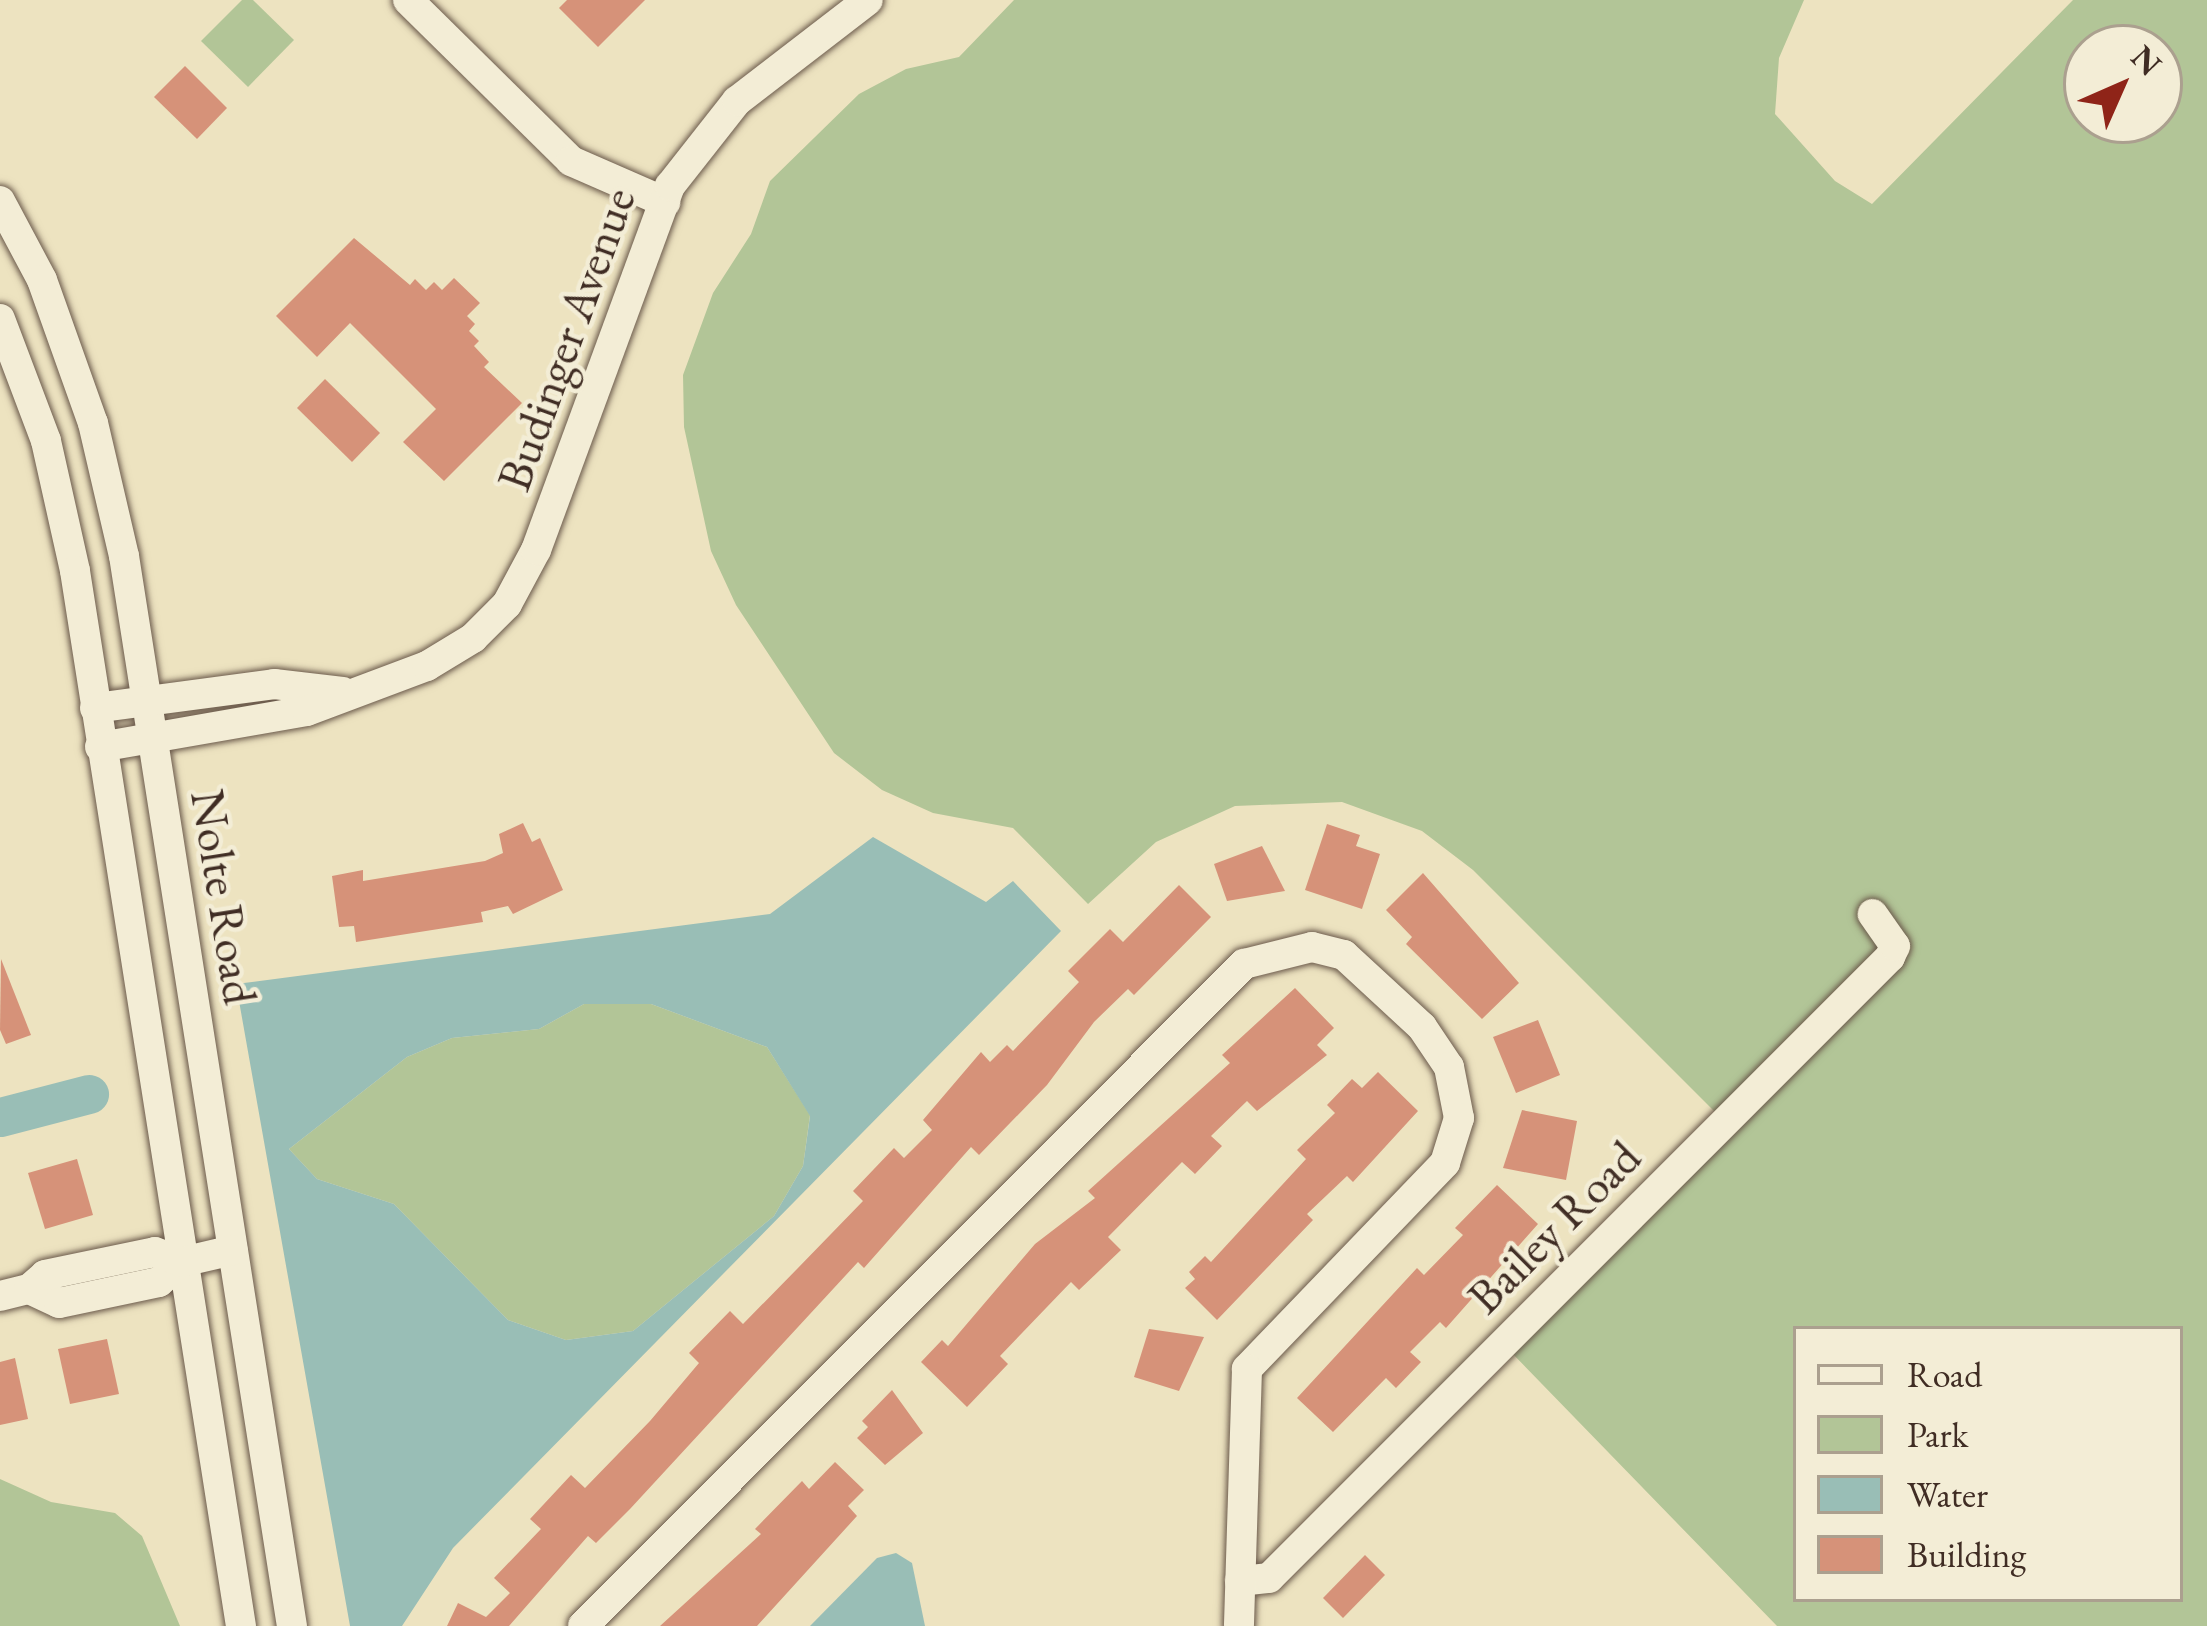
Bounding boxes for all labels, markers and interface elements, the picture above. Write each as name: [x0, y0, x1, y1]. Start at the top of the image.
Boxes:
north arrow: [2063, 24, 2183, 144]
text: N: [2122, 36, 2171, 85]
street label: Budinger Avenue: [485, 180, 647, 498]
street label: Nolte Road: [179, 786, 269, 1008]
street label: Bailey Road: [1456, 1129, 1652, 1325]
legend: [1793, 1326, 2183, 1602]
text: Road: [1907, 1351, 1982, 1398]
text: Park: [1907, 1411, 1968, 1458]
text: Water: [1907, 1471, 1988, 1518]
text: Building: [1907, 1531, 2026, 1578]

